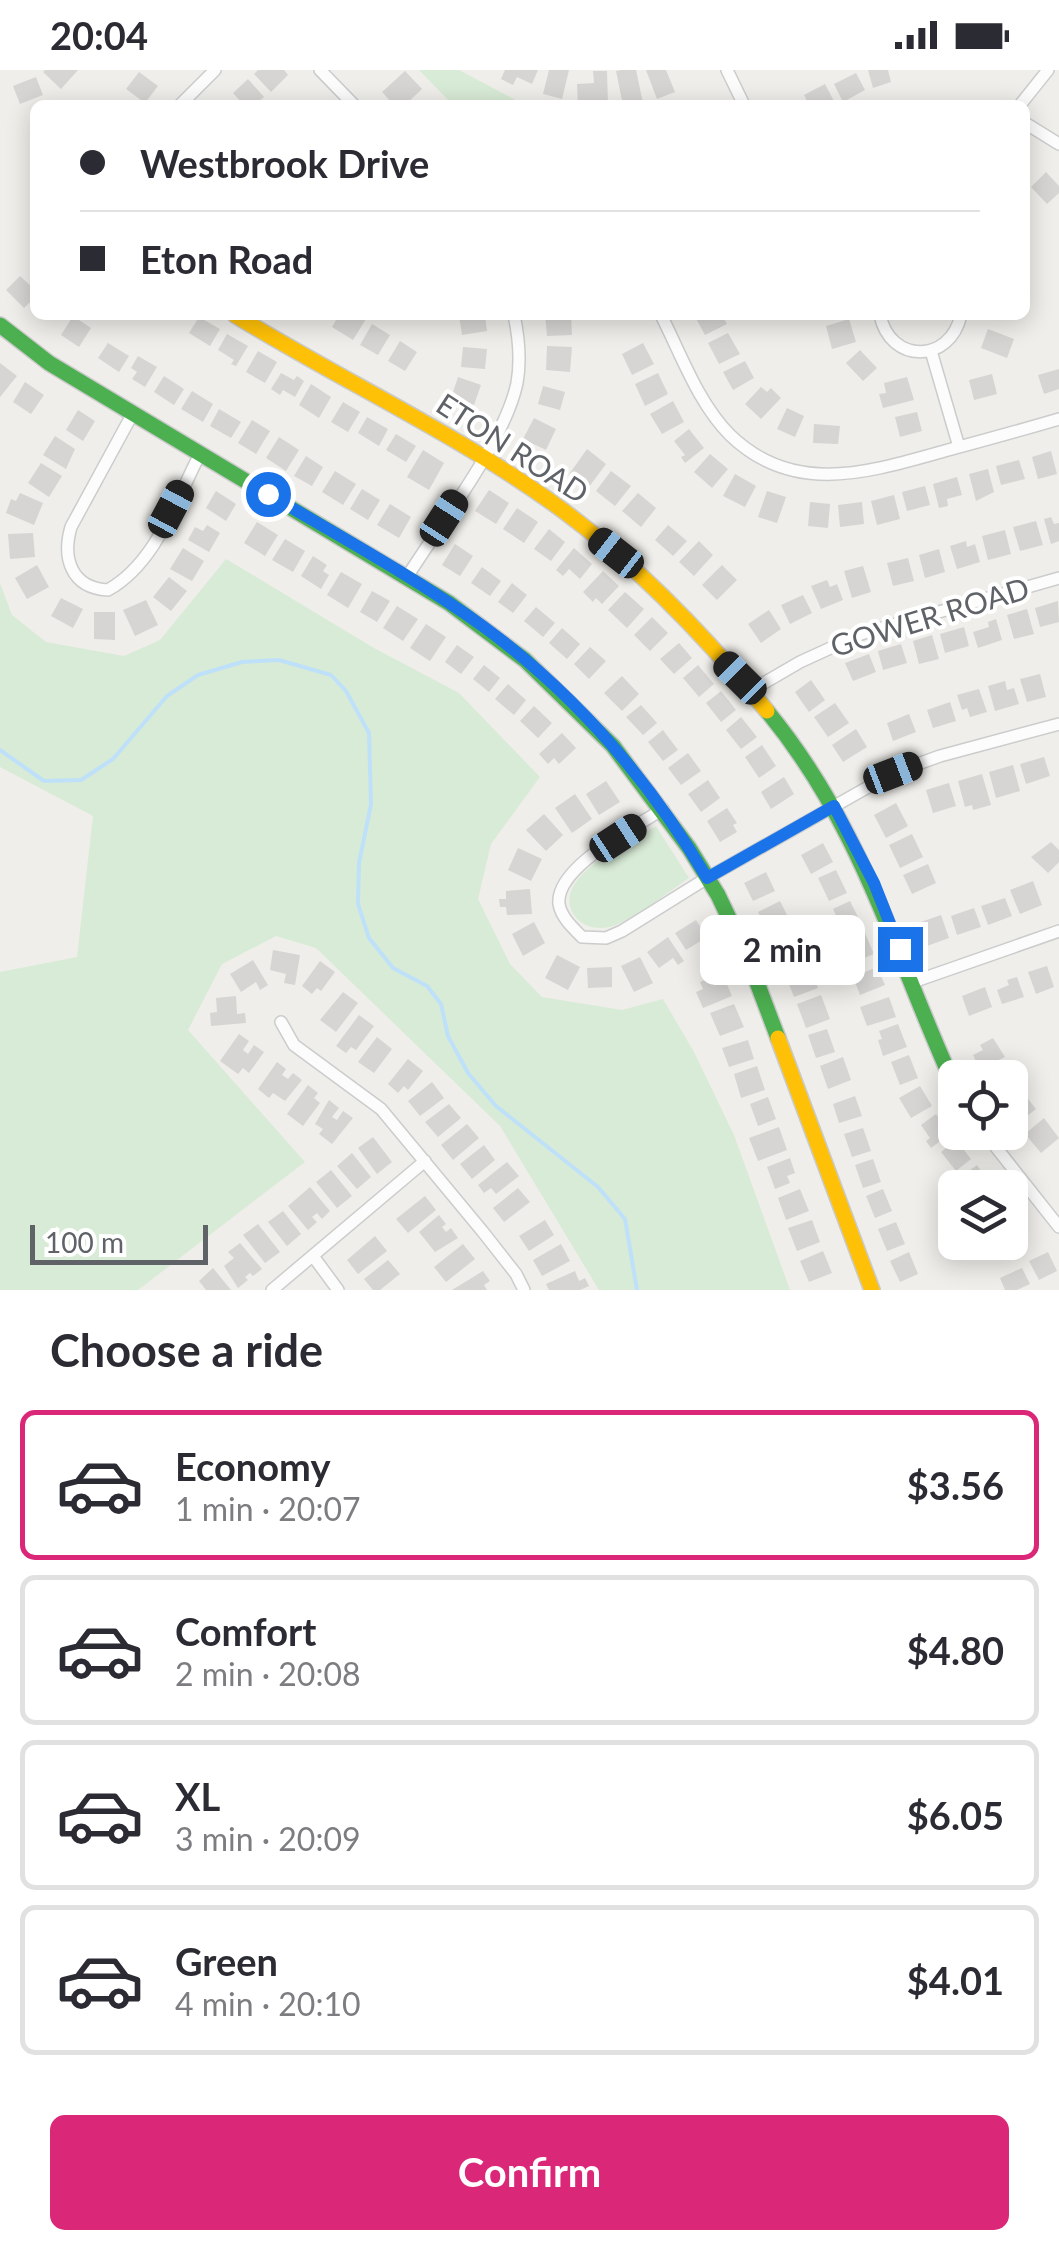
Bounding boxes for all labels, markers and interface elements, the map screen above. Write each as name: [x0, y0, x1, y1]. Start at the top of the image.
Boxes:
text: 20:04: [50, 12, 148, 58]
text: Westbrook Drive: [140, 140, 429, 186]
text: Eton Road: [140, 236, 313, 282]
street label: ETON ROAD: [430, 385, 596, 510]
route start: [246, 472, 291, 517]
car: [144, 475, 198, 543]
car: [415, 485, 473, 551]
car: [583, 523, 649, 583]
street label: GOWER ROAD: [826, 569, 1033, 663]
car: [708, 646, 772, 710]
car: [860, 748, 926, 798]
car: [585, 809, 651, 867]
callout: 2 min: [700, 914, 865, 984]
route end: [878, 927, 923, 972]
text: 2 min: [743, 930, 822, 969]
map controls: [938, 1060, 1028, 1260]
button: locate: [938, 1060, 1028, 1150]
button: layers: [938, 1170, 1028, 1260]
scale bar: [30, 1220, 208, 1264]
text: 100 m: [45, 1225, 124, 1259]
text: Choose a ride: [50, 1323, 323, 1377]
icon: car: [55, 1440, 145, 1530]
text: Economy: [175, 1443, 330, 1489]
text: $3.56: [907, 1462, 1004, 1508]
text: 1 min · 20:07: [175, 1489, 361, 1528]
icon: car: [55, 1605, 145, 1695]
text: Comfort: [175, 1608, 316, 1654]
text: $4.80: [907, 1627, 1004, 1673]
text: 2 min · 20:08: [175, 1654, 361, 1693]
icon: car: [55, 1770, 145, 1860]
text: XL: [175, 1773, 220, 1819]
text: $6.05: [907, 1792, 1004, 1838]
text: 3 min · 20:09: [175, 1819, 361, 1858]
icon: car: [55, 1935, 145, 2025]
text: Green: [175, 1938, 278, 1984]
text: $4.01: [907, 1957, 1004, 2003]
text: 4 min · 20:10: [175, 1984, 361, 2023]
button: Confirm: [50, 2115, 1009, 2230]

